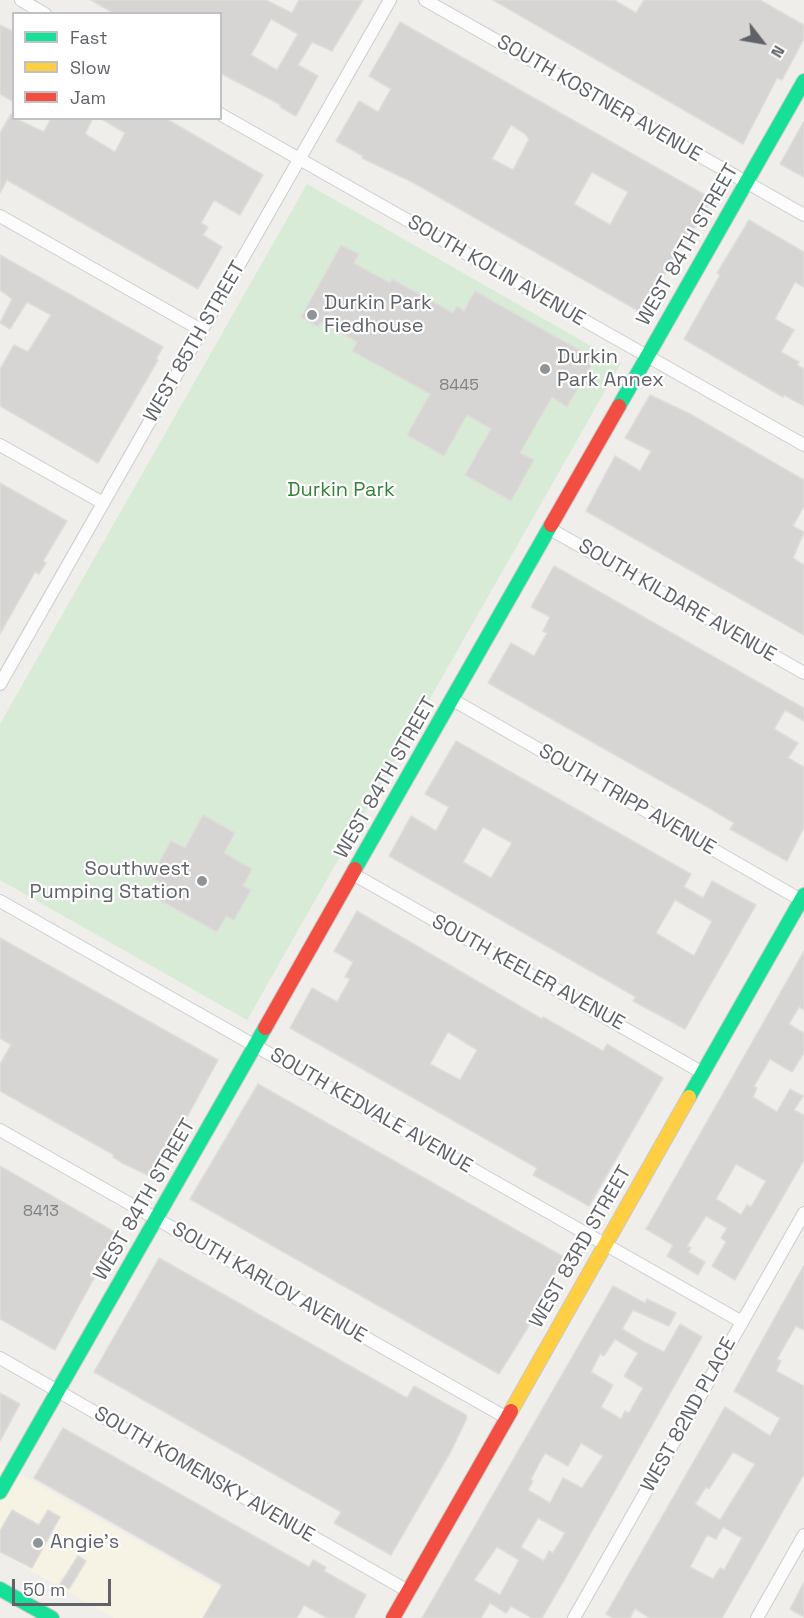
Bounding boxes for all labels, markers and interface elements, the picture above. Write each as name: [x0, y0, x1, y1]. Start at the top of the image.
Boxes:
legend: [12, 12, 222, 120]
north arrow: [732, 12, 792, 72]
text: Fast: [70, 26, 107, 49]
street label: SOUTH KOSTNER AVENUE: [492, 30, 706, 168]
text: N: [766, 42, 790, 62]
text: Slow: [70, 56, 111, 79]
text: Jam: [70, 86, 106, 109]
street label: WEST 84TH STREET: [632, 160, 744, 330]
street label: SOUTH KOLIN AVENUE: [403, 210, 589, 332]
street label: WEST 85TH STREET: [139, 257, 251, 427]
place label: Durkin Park Fiedhouse: [324, 292, 432, 339]
marker: Durkin Park Fiedhouse: [305, 308, 319, 322]
place label: Durkin Park Annex: [557, 346, 664, 393]
marker: Durkin Park Annex: [538, 362, 552, 376]
house number: 8445: [439, 376, 479, 396]
park label: Durkin Park: [287, 479, 395, 503]
street label: SOUTH KILDARE AVENUE: [574, 534, 780, 668]
street label: WEST 84TH STREET: [330, 693, 442, 863]
street label: SOUTH TRIPP AVENUE: [534, 739, 720, 861]
place label: Southwest Pumping Station: [30, 858, 190, 905]
marker: Southwest Pumping Station: [195, 874, 209, 888]
street label: SOUTH KEELER AVENUE: [427, 910, 629, 1036]
street label: SOUTH KEDVALE AVENUE: [266, 1043, 476, 1179]
street label: WEST 84TH STREET: [89, 1115, 201, 1285]
street label: WEST 83RD STREET: [525, 1162, 637, 1332]
house number: 8413: [23, 1202, 59, 1222]
street label: SOUTH KARLOV AVENUE: [167, 1217, 371, 1349]
street label: WEST 82ND PLACE: [637, 1334, 741, 1496]
street label: SOUTH KOMENSKY AVENUE: [89, 1402, 319, 1548]
place label: Angie's: [50, 1531, 119, 1555]
marker: Angie's: [31, 1536, 45, 1550]
scale bar: [15, 1567, 114, 1605]
text: 50 m: [23, 1578, 65, 1601]

